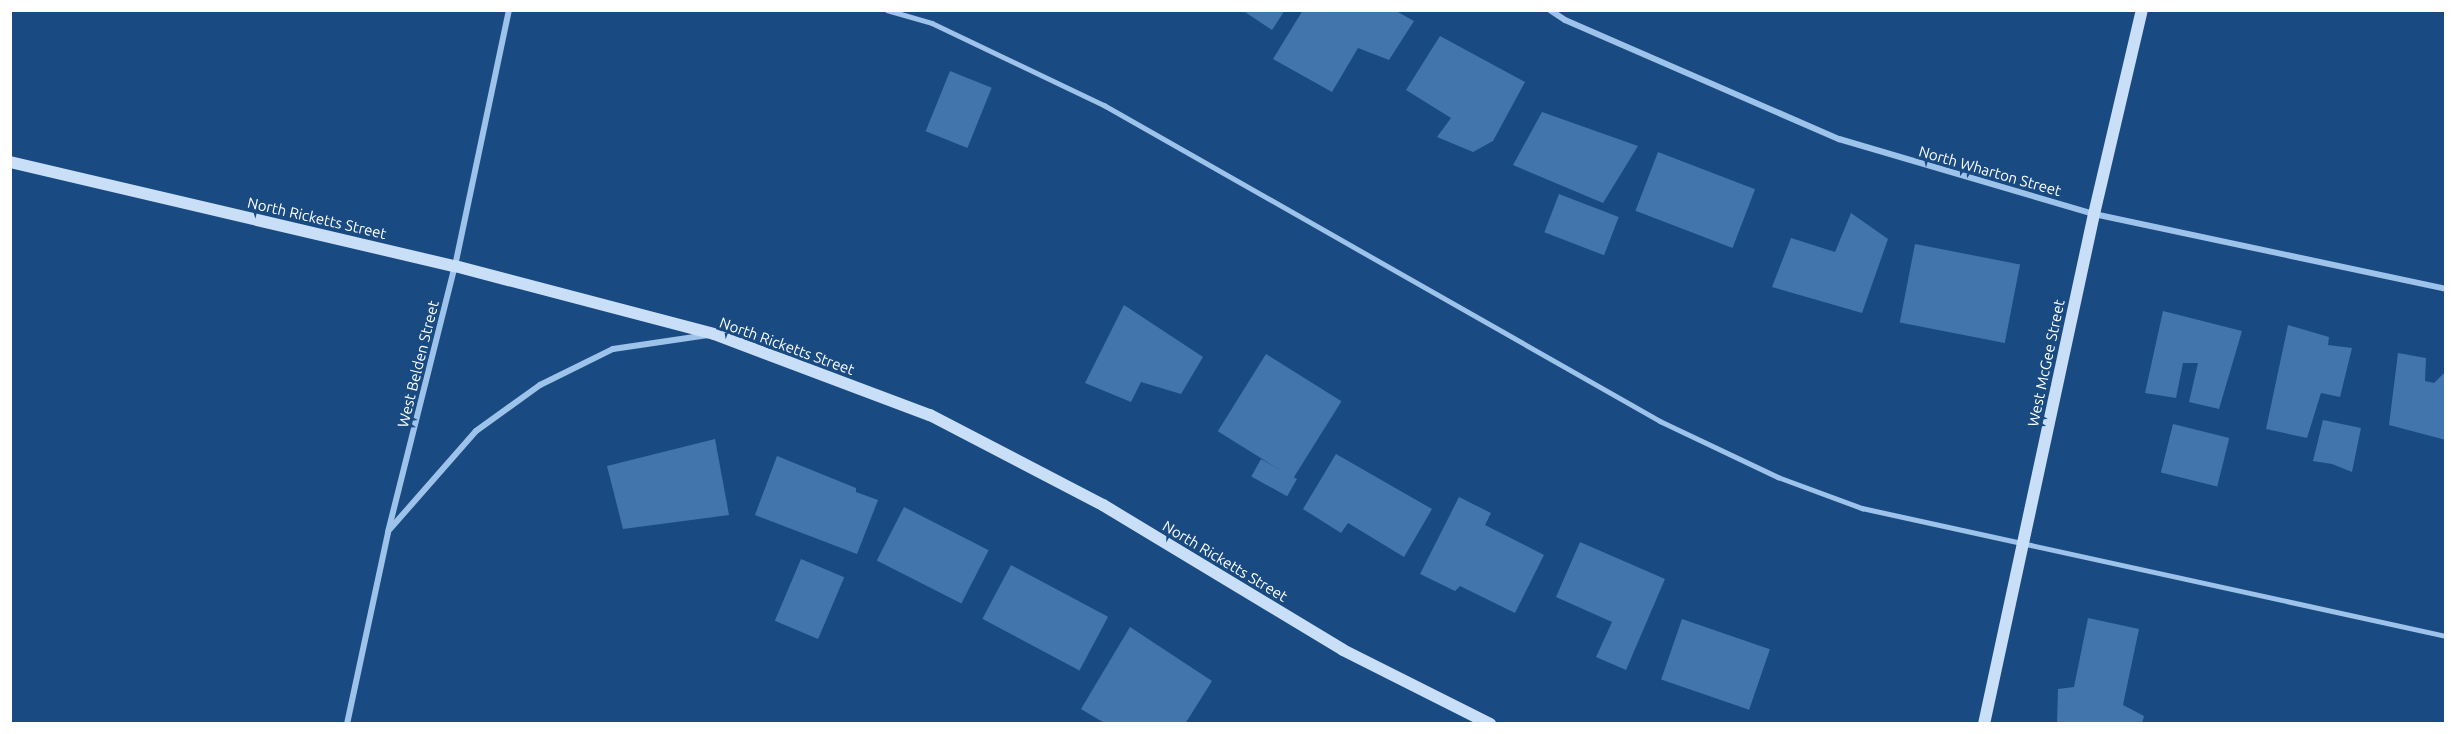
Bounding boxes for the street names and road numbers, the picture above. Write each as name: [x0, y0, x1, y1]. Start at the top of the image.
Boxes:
street label: North Wharton Street: [1917, 142, 2063, 200]
street label: North Ricketts Street: [246, 193, 388, 243]
street label: West McGee Street: [2024, 298, 2068, 428]
street label: West Belden Street: [393, 299, 443, 429]
street label: North Ricketts Street: [717, 313, 857, 379]
street label: North Ricketts Street: [1159, 517, 1291, 605]

